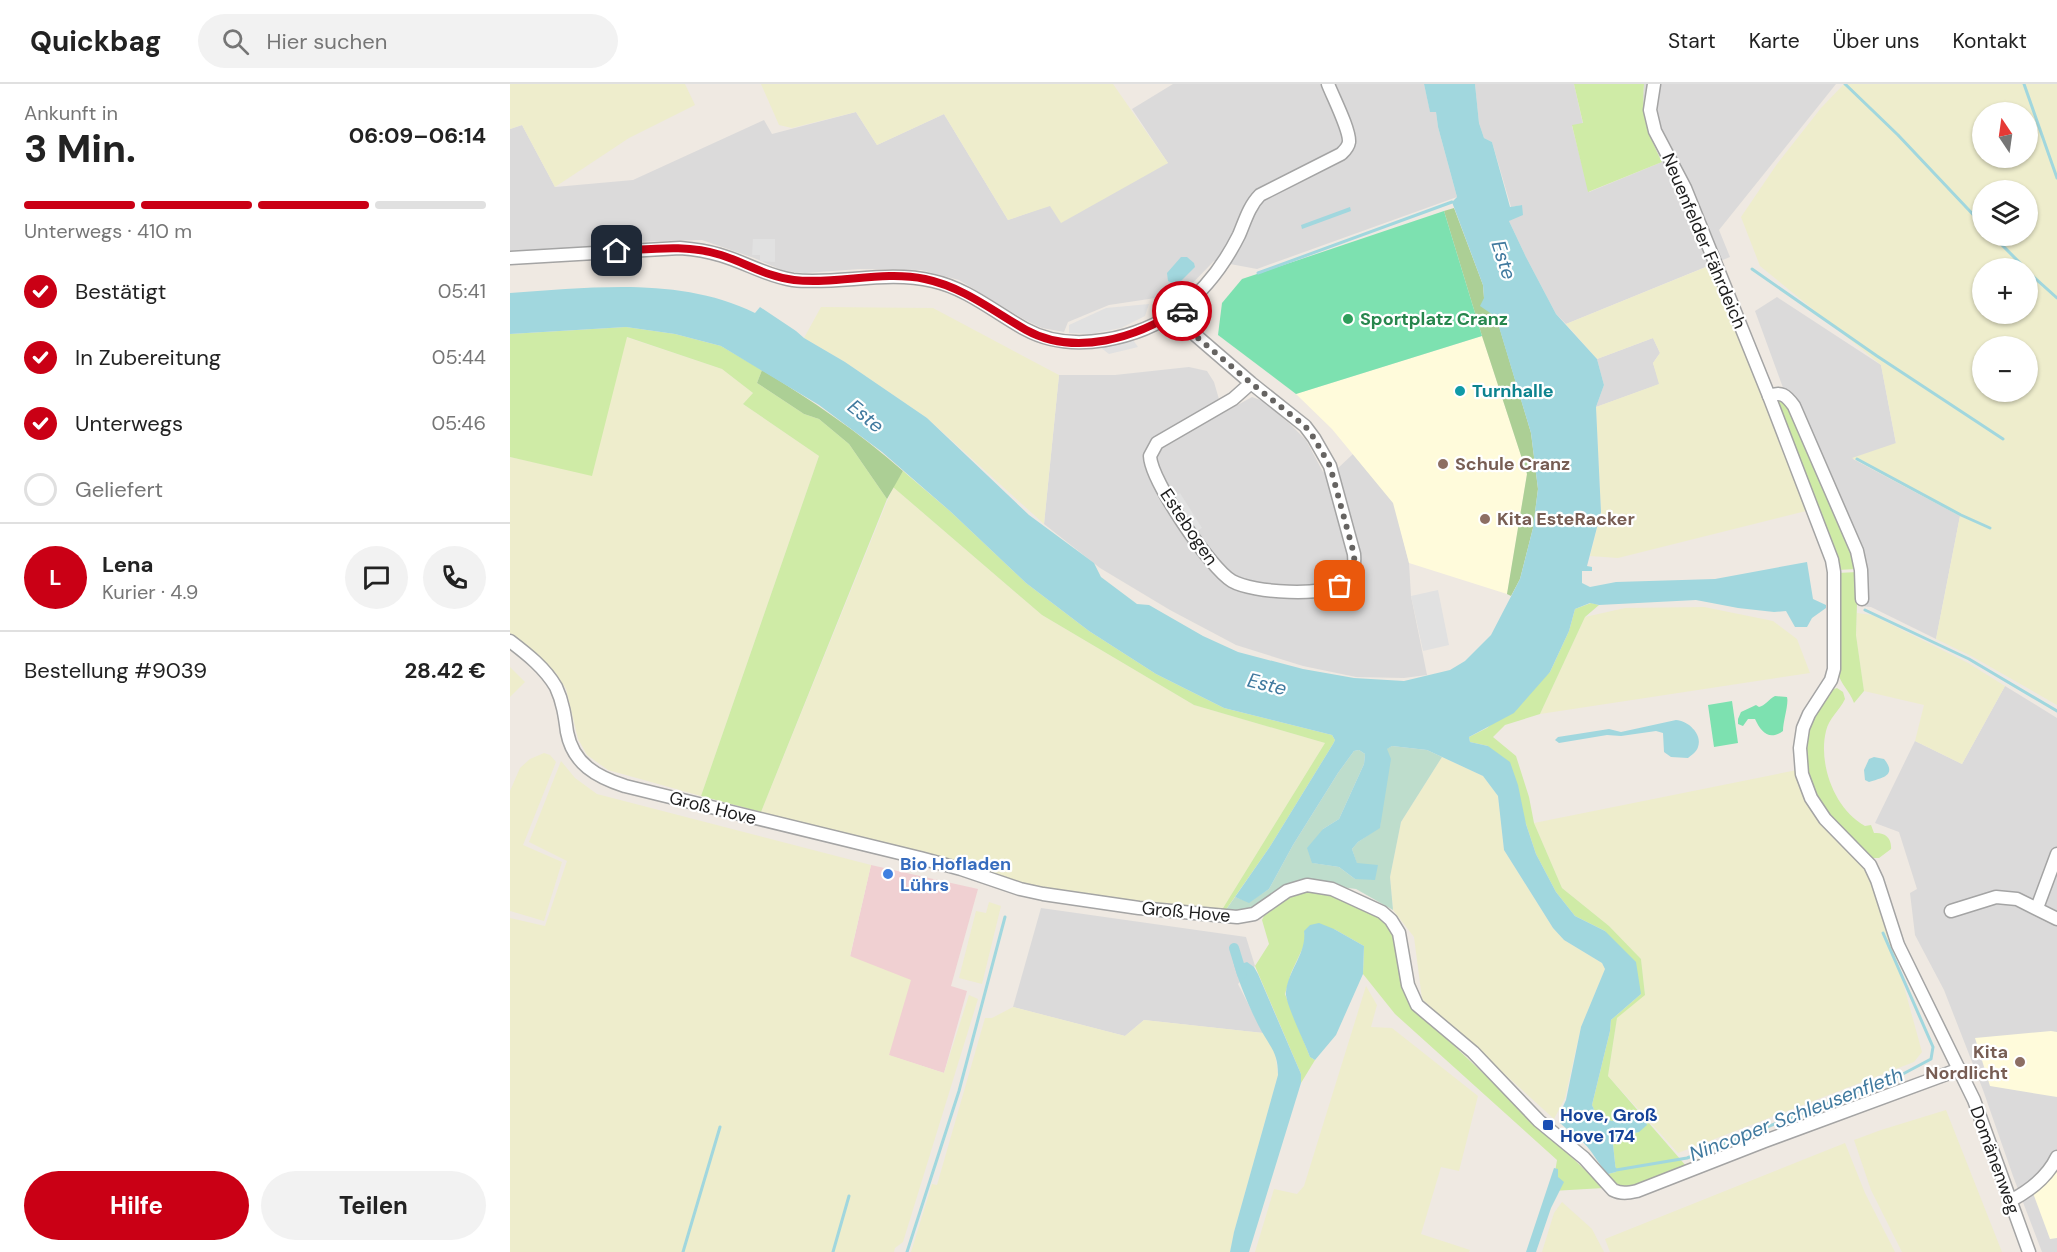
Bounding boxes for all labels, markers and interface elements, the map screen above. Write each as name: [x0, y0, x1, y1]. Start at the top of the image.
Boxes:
search box: [198, 14, 618, 68]
text: Quickbag: [30, 23, 162, 60]
icon: search: [219, 25, 252, 58]
text: Hier suchen: [267, 27, 387, 56]
text: Start: [1668, 27, 1716, 55]
text: Karte: [1749, 27, 1800, 55]
text: Über uns: [1833, 27, 1919, 55]
text: Kontakt: [1952, 27, 2027, 55]
text: Ankunft in: [24, 100, 118, 126]
north arrow: [1972, 102, 2038, 168]
map controls: [1972, 102, 2038, 402]
text: 06:09–06:14: [349, 121, 486, 150]
text: 3 Min.: [24, 123, 136, 174]
street label: Neuenfelder Fährdeich: [1656, 150, 1752, 332]
button: layers: [1972, 180, 2038, 246]
text: Unterwegs · 410 m: [24, 218, 192, 244]
pin: [591, 225, 642, 276]
icon: home: [600, 234, 633, 267]
water label: Este: [1486, 237, 1522, 283]
button: +: [1972, 258, 2038, 324]
icon: check: [24, 275, 57, 308]
text: Bestätigt: [75, 277, 166, 306]
text: 05:41: [438, 278, 486, 304]
courier: [1152, 281, 1212, 341]
icon: car: [1166, 295, 1199, 328]
place label: Sportplatz Cranz: [1360, 307, 1508, 331]
marker: Sportplatz Cranz: [1341, 312, 1355, 326]
button: −: [1972, 336, 2038, 402]
icon: check: [24, 341, 57, 374]
text: In Zubereitung: [75, 343, 221, 372]
text: 05:44: [432, 344, 486, 370]
place label: Turnhalle: [1472, 379, 1554, 403]
marker: Turnhalle: [1453, 384, 1467, 398]
water label: Este: [842, 393, 890, 439]
icon: check: [24, 407, 57, 440]
text: Unterwegs: [75, 409, 183, 438]
text: 05:46: [431, 410, 486, 436]
place label: Schule Cranz: [1455, 452, 1570, 476]
marker: Schule Cranz: [1436, 457, 1450, 471]
text: Geliefert: [75, 475, 163, 504]
street label: Estebogen: [1155, 484, 1223, 570]
place label: Kita EsteRacker: [1497, 507, 1635, 531]
marker: Kita EsteRacker: [1478, 512, 1492, 526]
button: chat: [345, 546, 408, 609]
button: phone: [423, 546, 486, 609]
text: Lena: [102, 550, 154, 579]
pin: [1314, 560, 1365, 611]
text: L: [49, 563, 62, 592]
icon: bag: [1323, 569, 1356, 602]
text: Kurier · 4.9: [102, 579, 198, 605]
text: Bestellung #9039: [24, 656, 207, 685]
text: 28.42 €: [404, 656, 486, 685]
water label: Este: [1245, 667, 1289, 701]
street label: Groß Hove: [667, 786, 759, 830]
place label: Bio Hofladen Lührs: [900, 852, 1011, 897]
marker: Bio Hofladen Lührs: [881, 867, 895, 881]
street label: Groß Hove: [1141, 896, 1231, 928]
place label: Kita Nordlicht: [1925, 1040, 2008, 1085]
marker: Kita Nordlicht: [2013, 1055, 2027, 1069]
water label: Nincoper Schleusenfleth: [1685, 1061, 1907, 1167]
place label: Hove, Groß Hove 174: [1560, 1103, 1658, 1148]
street label: Domänenweg: [1964, 1103, 2026, 1217]
marker: Hove, Groß Hove 174: [1541, 1118, 1555, 1132]
button: Hilfe: [24, 1171, 249, 1240]
button: Teilen: [261, 1171, 486, 1240]

